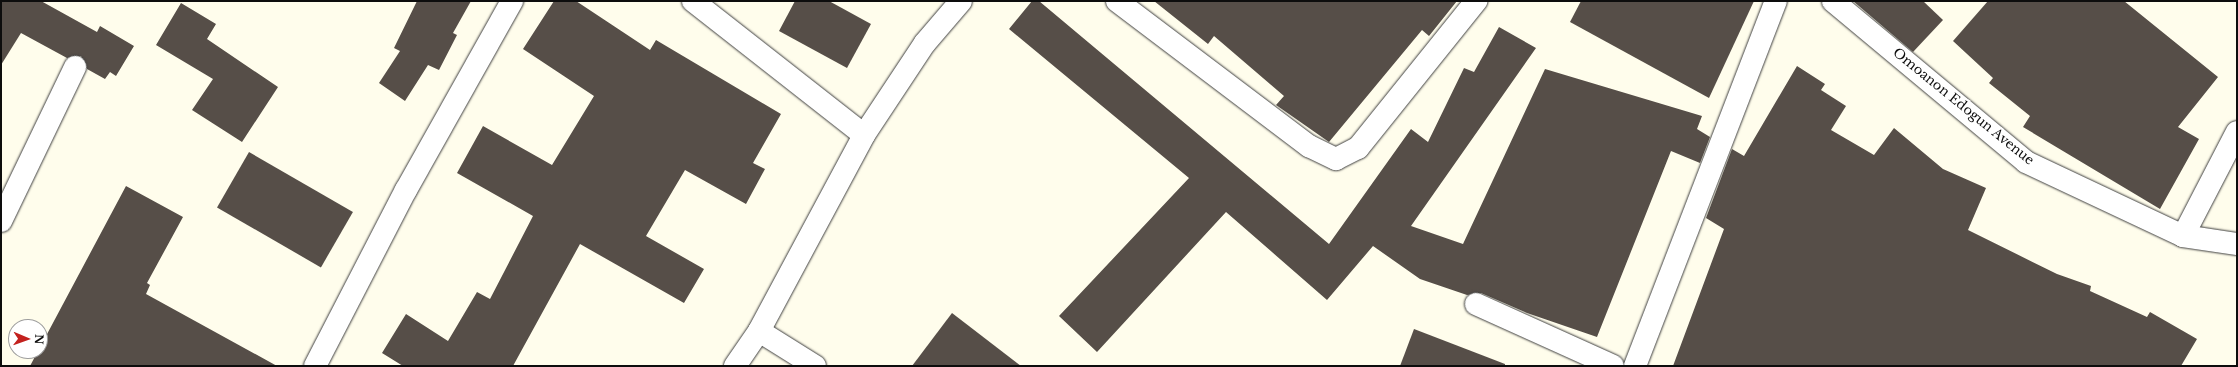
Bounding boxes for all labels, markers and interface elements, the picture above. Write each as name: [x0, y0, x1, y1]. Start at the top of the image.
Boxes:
street label: Omoanon Edogun Avenue: [1889, 45, 2037, 169]
north arrow: [8, 319, 48, 359]
text: N: [32, 334, 46, 345]

